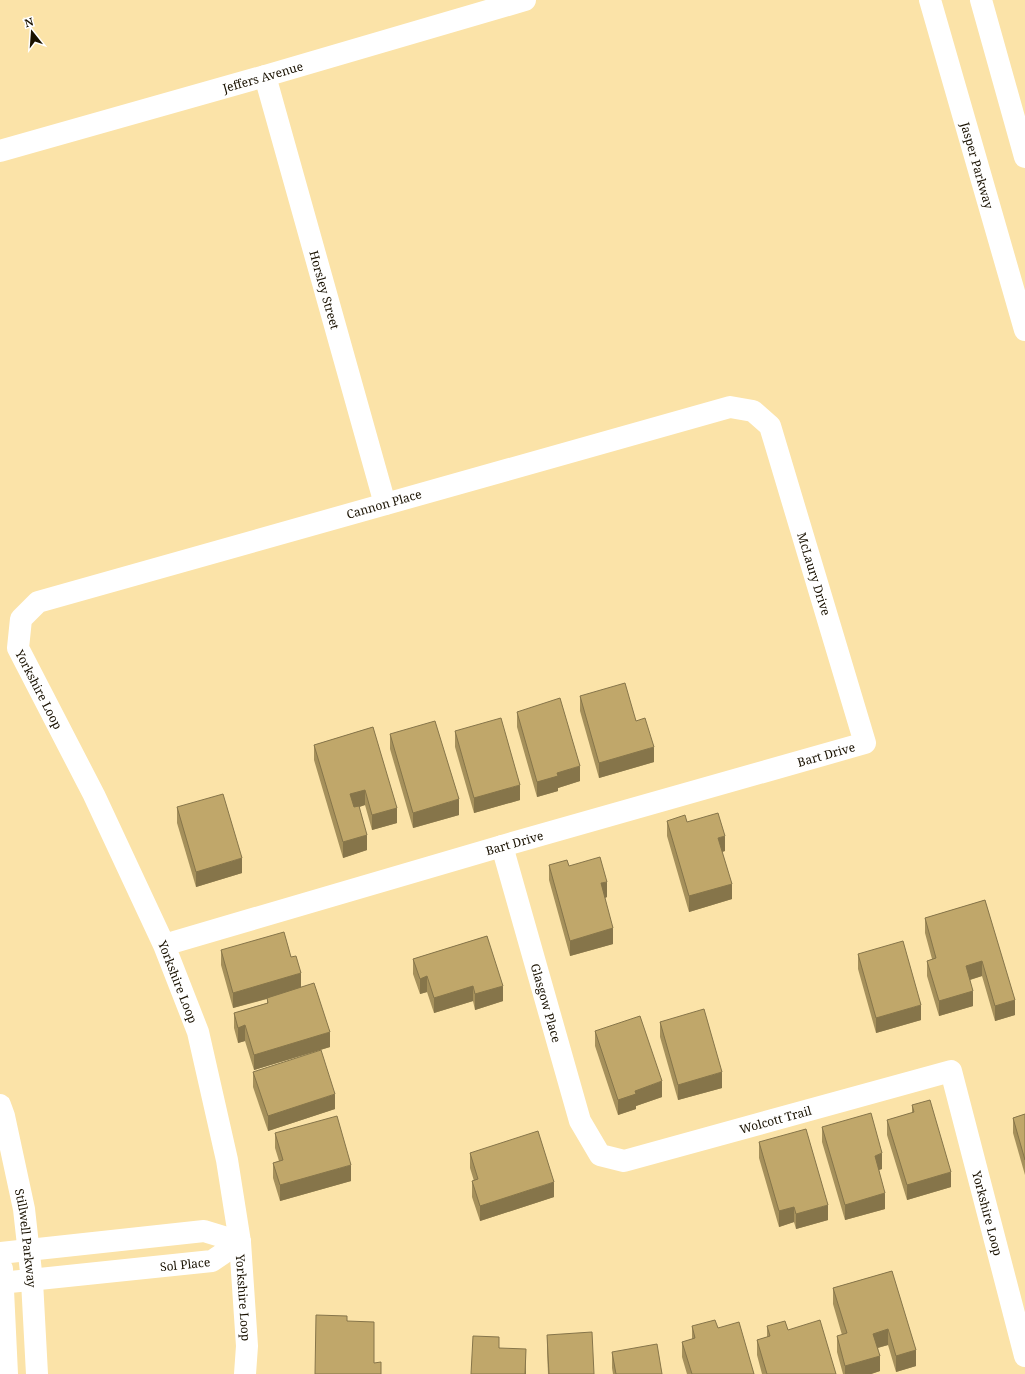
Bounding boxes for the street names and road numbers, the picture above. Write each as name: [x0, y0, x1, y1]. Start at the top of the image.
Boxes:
street label: Jeffers Avenue: [220, 57, 305, 96]
street label: Jasper Parkway: [957, 119, 998, 211]
street label: Horsley Street: [306, 248, 344, 331]
street label: Cannon Place: [344, 485, 424, 523]
street label: McLaury Drive: [793, 530, 835, 618]
street label: Yorkshire Loop: [11, 646, 67, 732]
street label: Bart Drive: [795, 738, 857, 770]
street label: Bart Drive: [483, 826, 545, 859]
street label: Yorkshire Loop: [154, 937, 202, 1025]
street label: Glasgow Place: [527, 961, 566, 1044]
street label: Wolcott Trail: [737, 1101, 814, 1137]
street label: Yorkshire Loop: [968, 1168, 1007, 1257]
street label: Stillwell Parkway: [11, 1187, 41, 1288]
street label: Sol Place: [159, 1253, 211, 1275]
street label: Yorkshire Loop: [232, 1253, 255, 1342]

